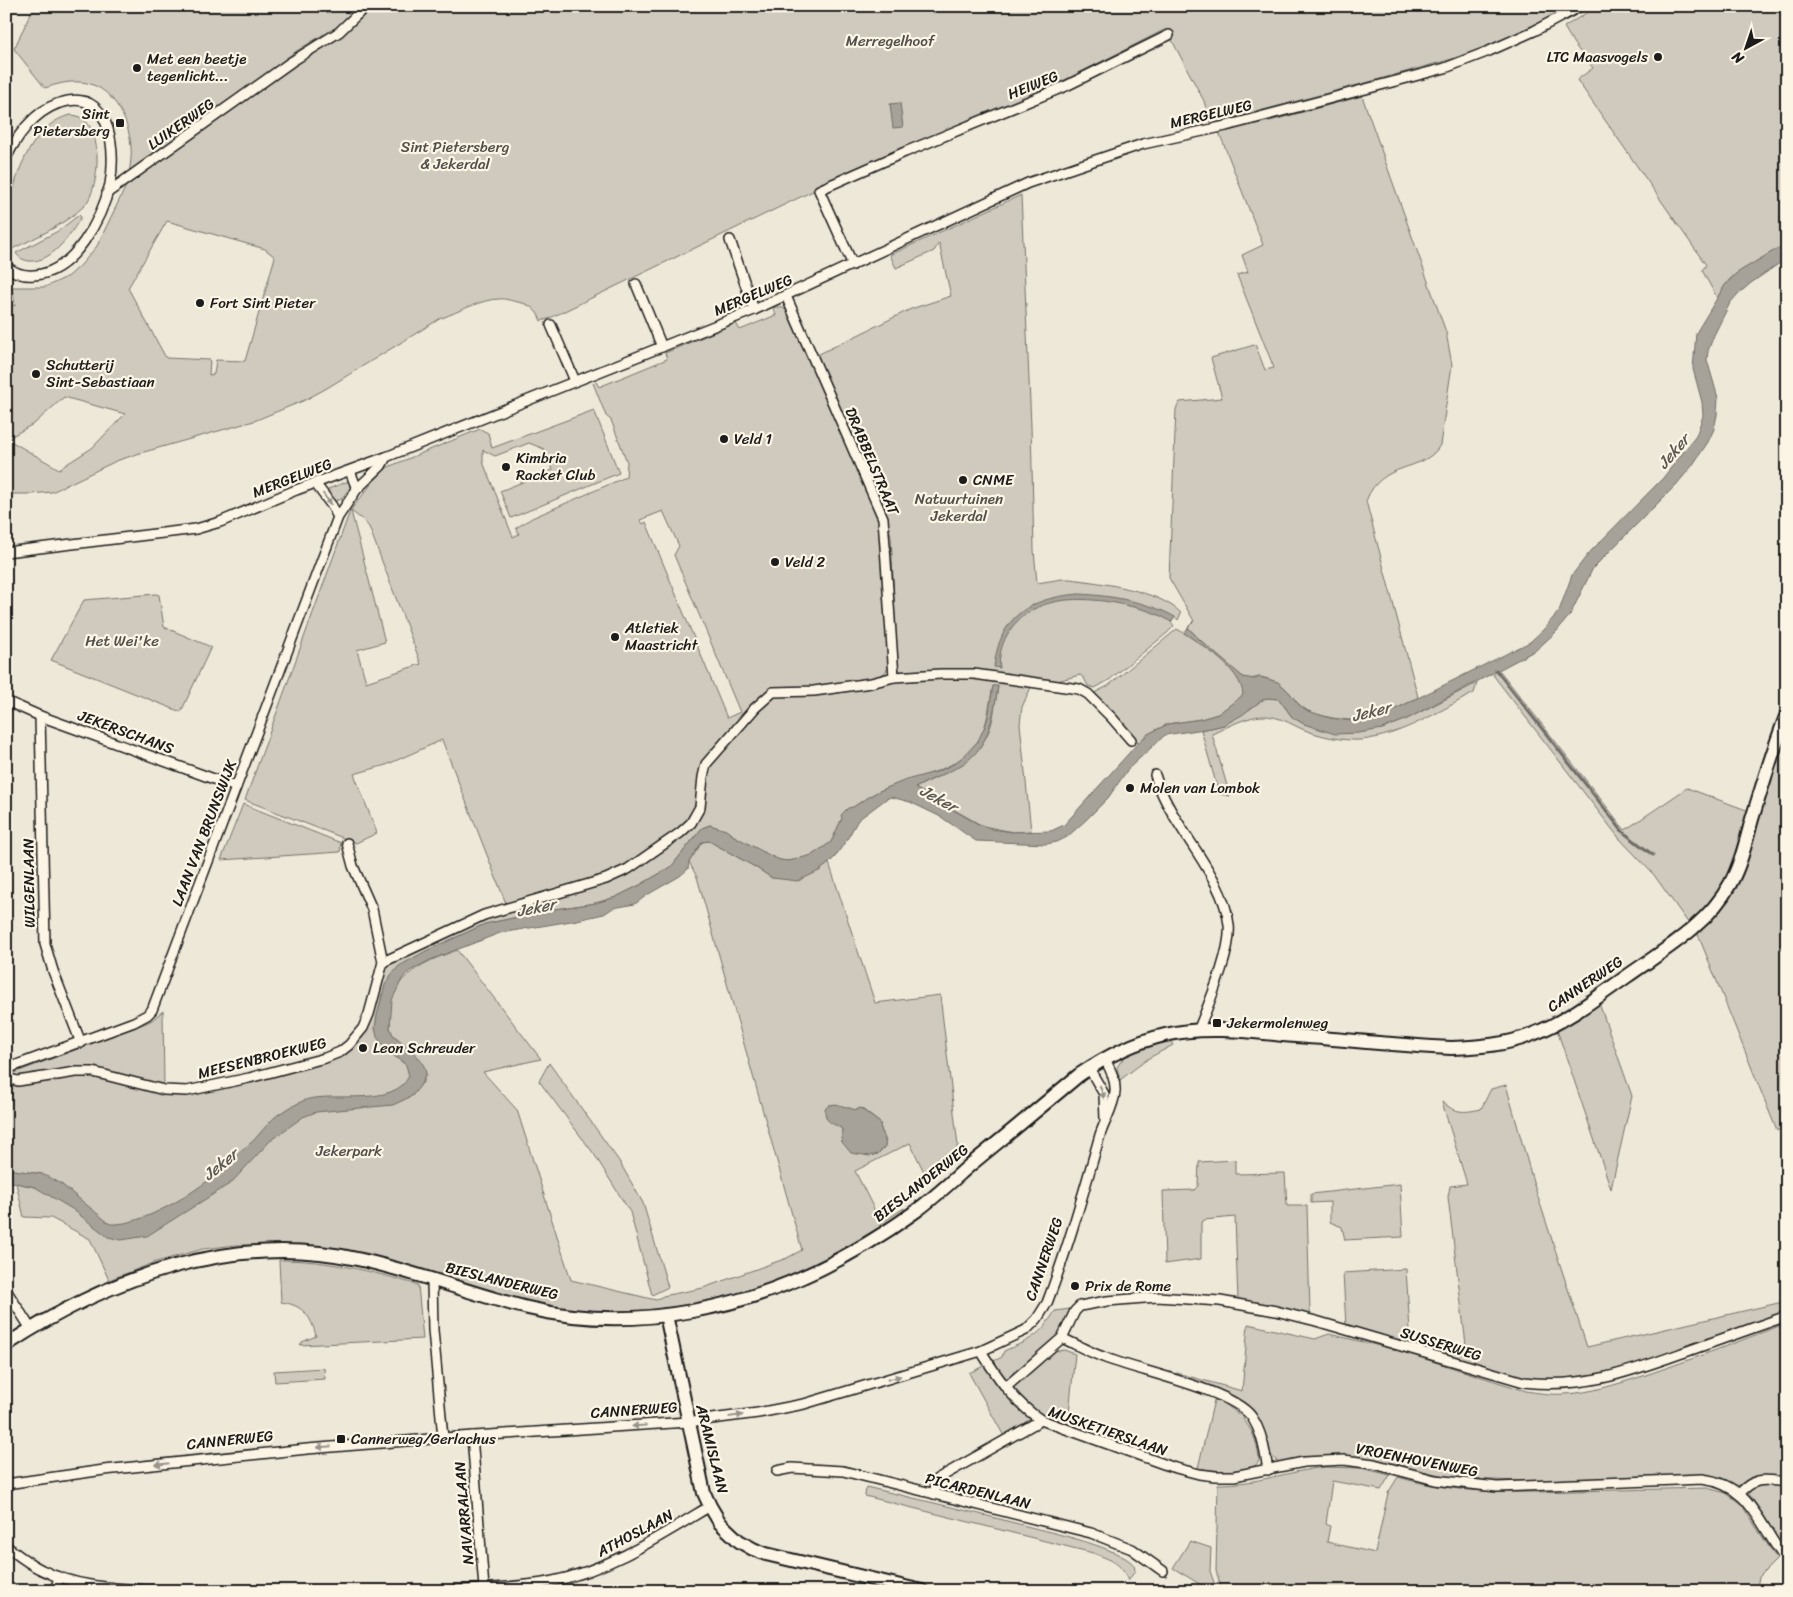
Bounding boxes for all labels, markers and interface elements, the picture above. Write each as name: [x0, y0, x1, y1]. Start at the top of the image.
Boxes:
north arrow: [1720, 22, 1770, 72]
park label: Merregelhoof: [846, 28, 936, 54]
place label: LTC Maasvogels: [1547, 44, 1648, 70]
text: N: [1726, 45, 1750, 71]
place label: Met een beetje tegenlicht...: [147, 46, 246, 89]
marker: LTC Maasvogels: [1652, 51, 1664, 63]
marker: Met een beetje tegenlicht...: [131, 62, 143, 74]
street label: HEIWEG: [1004, 63, 1062, 107]
street label: LUIKERWEG: [142, 91, 220, 157]
street label: MERGELWEG: [1167, 92, 1255, 136]
place label: Sint Pietersberg: [33, 101, 110, 144]
marker: Sint Pietersberg: [114, 117, 126, 129]
park label: Sint Pietersberg & Jekerdal: [401, 134, 510, 177]
street label: MERGELWEG: [709, 267, 797, 323]
place label: Fort Sint Pieter: [210, 290, 316, 316]
marker: Fort Sint Pieter: [194, 297, 206, 309]
place label: Schutterij Sint-Sebastiaan: [46, 352, 155, 395]
marker: Schutterij Sint-Sebastiaan: [30, 368, 42, 380]
street label: DRABBELSTRAAT: [838, 403, 907, 520]
water label: Jeker: [1650, 425, 1699, 476]
place label: Veld 1: [734, 426, 772, 452]
marker: Veld 1: [718, 433, 730, 445]
place label: Kimbria Racket Club: [516, 445, 595, 488]
street label: MERGELWEG: [248, 451, 336, 505]
marker: Kimbria Racket Club: [500, 461, 512, 473]
place label: CNME: [973, 467, 1015, 493]
marker: CNME: [957, 474, 969, 486]
park label: Natuurtuinen Jekerdal: [915, 486, 1003, 529]
one-way arrow: [322, 492, 332, 506]
place label: Veld 2: [785, 549, 826, 575]
marker: Veld 2: [769, 556, 781, 568]
place label: Atletiek Maastricht: [624, 615, 698, 658]
park label: Het Wei'ke: [85, 628, 159, 654]
marker: Atletiek Maastricht: [609, 631, 621, 643]
water label: Jeker: [1349, 692, 1397, 730]
street label: JEKERSCHANS: [73, 702, 178, 762]
street label: LAAN VAN BRUNSWIJK: [164, 755, 244, 910]
place label: Molen van Lombok: [1140, 775, 1261, 801]
water label: Jeker: [915, 776, 966, 822]
marker: Molen van Lombok: [1124, 782, 1136, 794]
street label: WILGENLAAN: [15, 838, 43, 928]
water label: Jeker: [514, 889, 561, 925]
street label: CANNERWEG: [1542, 949, 1628, 1019]
place label: Jekermolenweg: [1226, 1010, 1329, 1036]
marker: Jekermolenweg: [1211, 1017, 1223, 1029]
street label: MEESENBROEKWEG: [195, 1029, 329, 1087]
place label: Leon Schreuder: [373, 1035, 476, 1061]
marker: Leon Schreuder: [357, 1042, 369, 1054]
one-way arrow: [1098, 1085, 1106, 1100]
street label: BIESLANDERWEG: [867, 1137, 975, 1229]
park label: Jekerpark: [315, 1138, 382, 1164]
water label: Jeker: [196, 1139, 247, 1188]
street label: CANNERWEG: [1018, 1214, 1070, 1304]
street label: BIESLANDERWEG: [443, 1254, 561, 1308]
place label: Prix de Rome: [1085, 1273, 1172, 1299]
marker: Prix de Rome: [1069, 1280, 1081, 1292]
street label: SUSSERWEG: [1397, 1319, 1485, 1369]
one-way arrow: [886, 1374, 901, 1382]
street label: CANNERWEG: [590, 1394, 678, 1426]
street label: MUSKETIERSLAAN: [1045, 1398, 1171, 1464]
street label: ARAMISLAAN: [688, 1401, 736, 1497]
one-way arrow: [729, 1412, 745, 1420]
one-way arrow: [631, 1422, 647, 1430]
street label: CANNERWEG: [185, 1423, 275, 1457]
place label: Cannerweg/Gerlachus: [351, 1426, 496, 1452]
marker: Cannerweg/Gerlachus: [335, 1433, 347, 1445]
street label: VROENHOVENWEG: [1354, 1435, 1480, 1485]
one-way arrow: [316, 1444, 332, 1452]
one-way arrow: [154, 1460, 170, 1468]
street label: NAVARRALAAN: [446, 1460, 481, 1566]
street label: PICARDENLAAN: [923, 1465, 1034, 1517]
street label: ATHOSLAAN: [591, 1502, 678, 1565]

